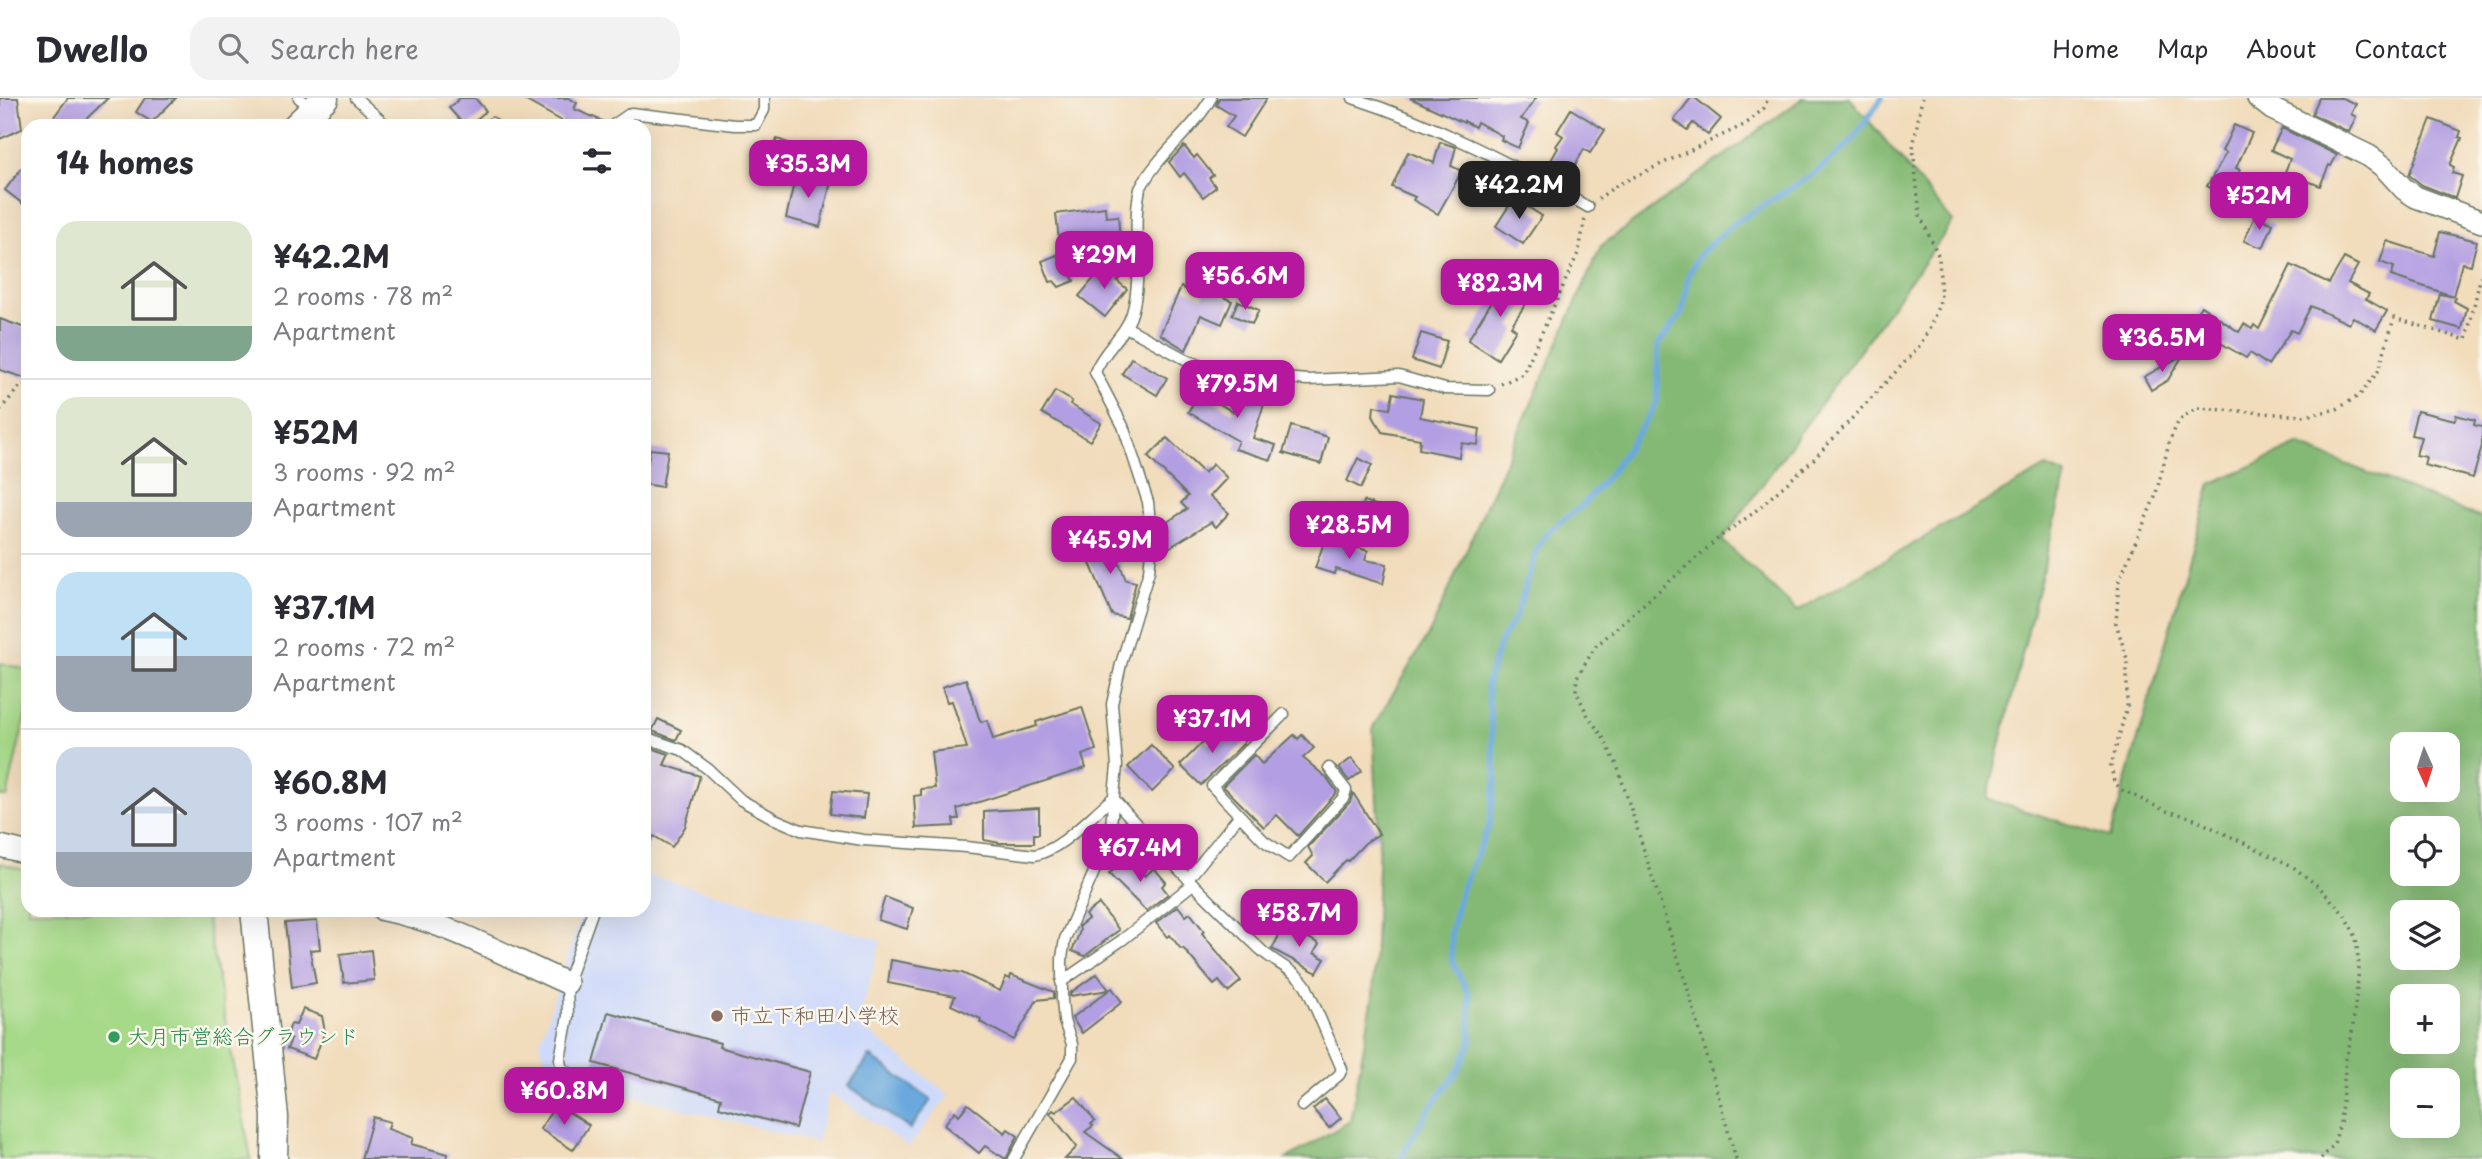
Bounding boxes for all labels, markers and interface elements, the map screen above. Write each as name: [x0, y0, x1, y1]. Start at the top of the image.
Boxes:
search box: [190, 17, 680, 80]
text: Dwello: [35, 23, 148, 73]
icon: search: [214, 29, 252, 67]
text: Search here: [270, 29, 419, 68]
text: Home: [2052, 30, 2119, 66]
text: Map: [2157, 30, 2208, 66]
text: About: [2246, 30, 2316, 66]
text: Contact: [2354, 30, 2447, 66]
text: 14 homes: [56, 139, 194, 184]
pin: ¥35.3M: [751, 140, 865, 200]
icon: filters: [578, 142, 616, 180]
text: ¥35.3M: [765, 145, 851, 180]
pin: ¥42.2M: [1462, 162, 1576, 221]
text: ¥42.2M: [1474, 166, 1564, 201]
pin: ¥52M: [2218, 172, 2300, 232]
text: ¥52M: [2226, 177, 2292, 212]
pin: ¥29M: [1063, 232, 1145, 291]
text: ¥42.2M: [273, 233, 390, 278]
text: ¥29M: [1071, 236, 1137, 271]
icon: home: [112, 249, 196, 333]
pin: ¥56.6M: [1188, 252, 1302, 312]
text: ¥56.6M: [1201, 257, 1289, 292]
pin: ¥82.3M: [1443, 260, 1557, 319]
text: ¥82.3M: [1457, 264, 1543, 299]
text: 2 rooms · 78 m²: [273, 278, 453, 313]
text: Apartment: [273, 313, 396, 348]
pin: ¥36.5M: [2105, 314, 2219, 374]
text: ¥36.5M: [2118, 319, 2206, 354]
pin: ¥79.5M: [1180, 360, 1294, 420]
text: ¥79.5M: [1196, 365, 1278, 400]
text: ¥52M: [273, 409, 359, 454]
icon: home: [112, 425, 196, 509]
text: 3 rooms · 92 m²: [273, 454, 456, 489]
text: Apartment: [273, 489, 396, 524]
pin: ¥28.5M: [1292, 502, 1406, 561]
text: ¥28.5M: [1306, 506, 1392, 541]
pin: ¥45.9M: [1053, 517, 1167, 576]
text: ¥45.9M: [1067, 521, 1153, 556]
text: ¥37.1M: [273, 584, 376, 629]
icon: home: [112, 600, 196, 684]
text: 2 rooms · 72 m²: [273, 629, 455, 664]
text: Apartment: [273, 664, 396, 699]
pin: ¥37.1M: [1155, 696, 1269, 755]
text: ¥37.1M: [1173, 700, 1251, 735]
north arrow: [2390, 732, 2460, 802]
map controls: [2390, 732, 2460, 1138]
text: ¥60.8M: [273, 759, 388, 804]
icon: home: [112, 775, 196, 859]
text: 3 rooms · 107 m²: [273, 804, 463, 839]
button: locate: [2390, 816, 2460, 886]
pin: ¥67.4M: [1083, 824, 1197, 884]
text: ¥67.4M: [1098, 829, 1182, 864]
text: Apartment: [273, 839, 396, 874]
pin: ¥58.7M: [1242, 890, 1356, 949]
text: ¥58.7M: [1257, 894, 1341, 929]
button: layers: [2390, 900, 2460, 970]
button: +: [2390, 984, 2460, 1054]
place label: 市立下和田小学校: [731, 998, 899, 1030]
marker: 市立下和田小学校: [709, 1008, 725, 1024]
place label: 大月市営総合グラウンド: [128, 1019, 359, 1051]
marker: 大月市営総合グラウンド: [106, 1029, 122, 1045]
pin: ¥60.8M: [507, 1068, 621, 1127]
button: −: [2390, 1068, 2460, 1138]
text: ¥60.8M: [520, 1072, 608, 1107]

